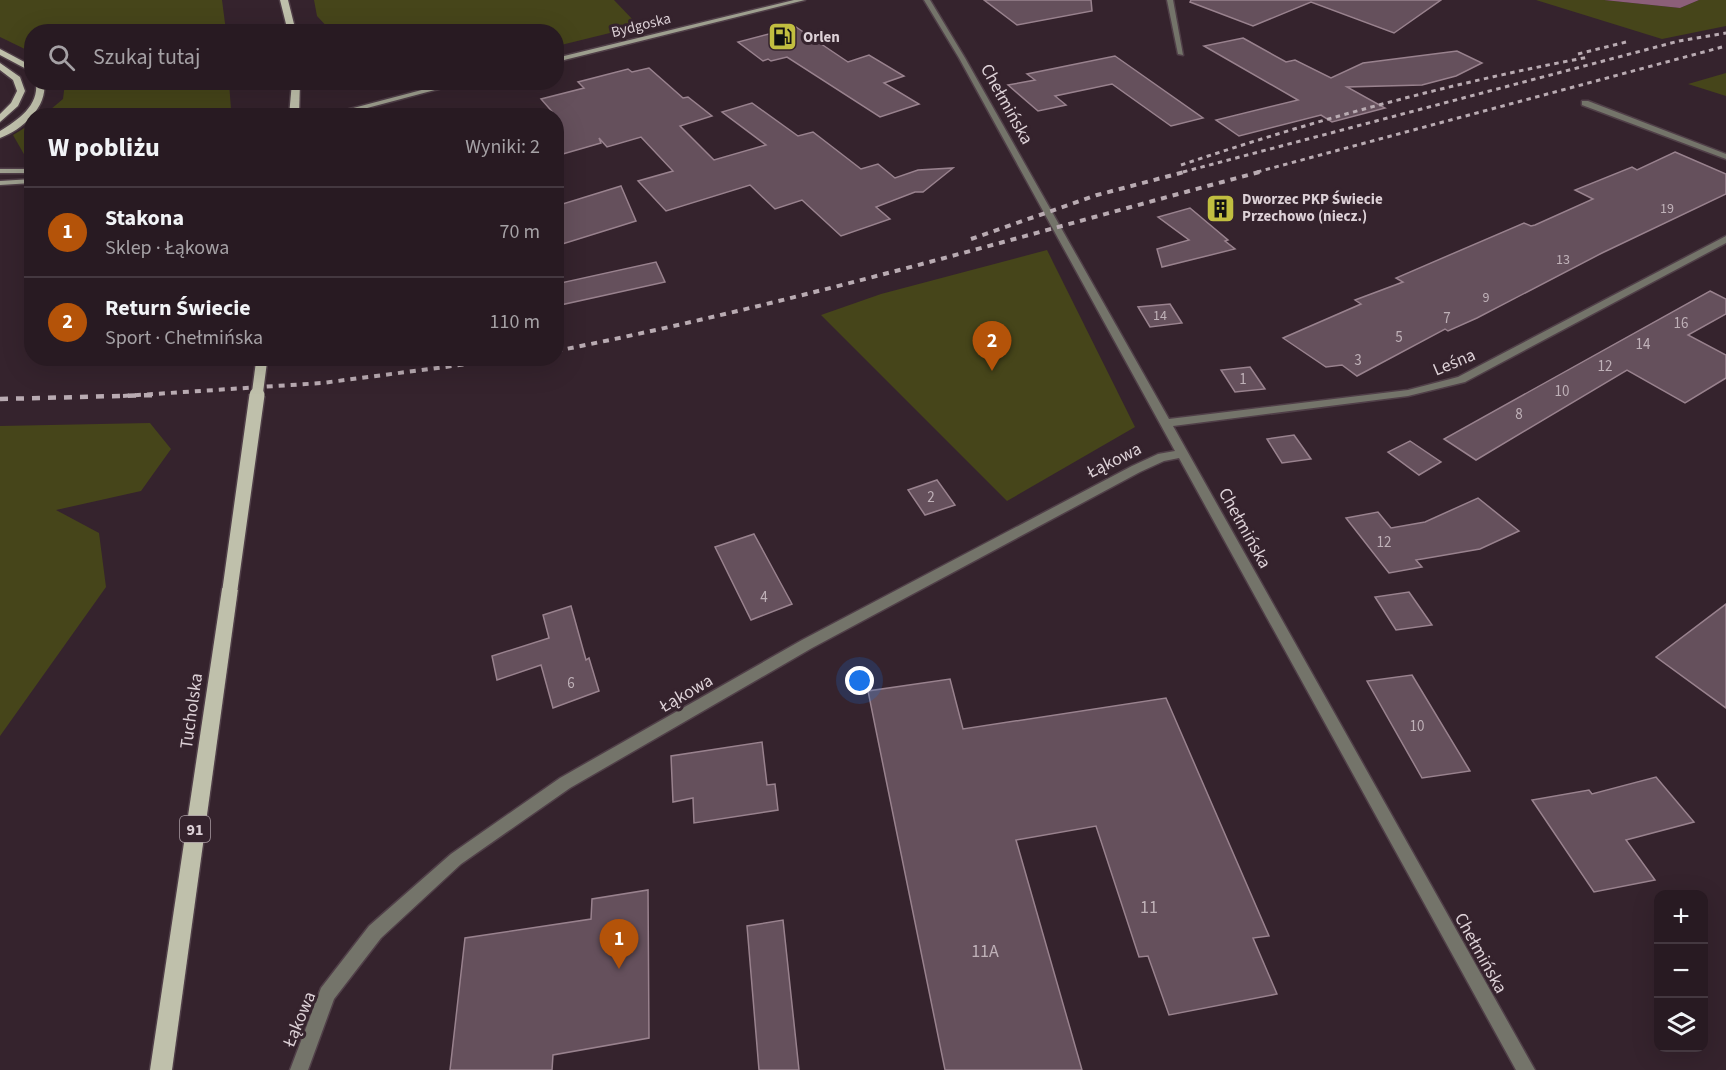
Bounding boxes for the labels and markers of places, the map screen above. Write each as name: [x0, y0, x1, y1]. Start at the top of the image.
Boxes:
fuel station icon: Orlen: [766, 21, 798, 53]
place label: Orlen: [803, 27, 840, 48]
place label: Dworzec PKP Świecie Przechowo (niecz.): [1242, 189, 1383, 227]
building icon: Dworzec PKP Świecie Przechowo (niecz.): [1205, 192, 1237, 224]
pin: 2: [972, 322, 1012, 371]
pin: 1: [600, 920, 638, 969]

